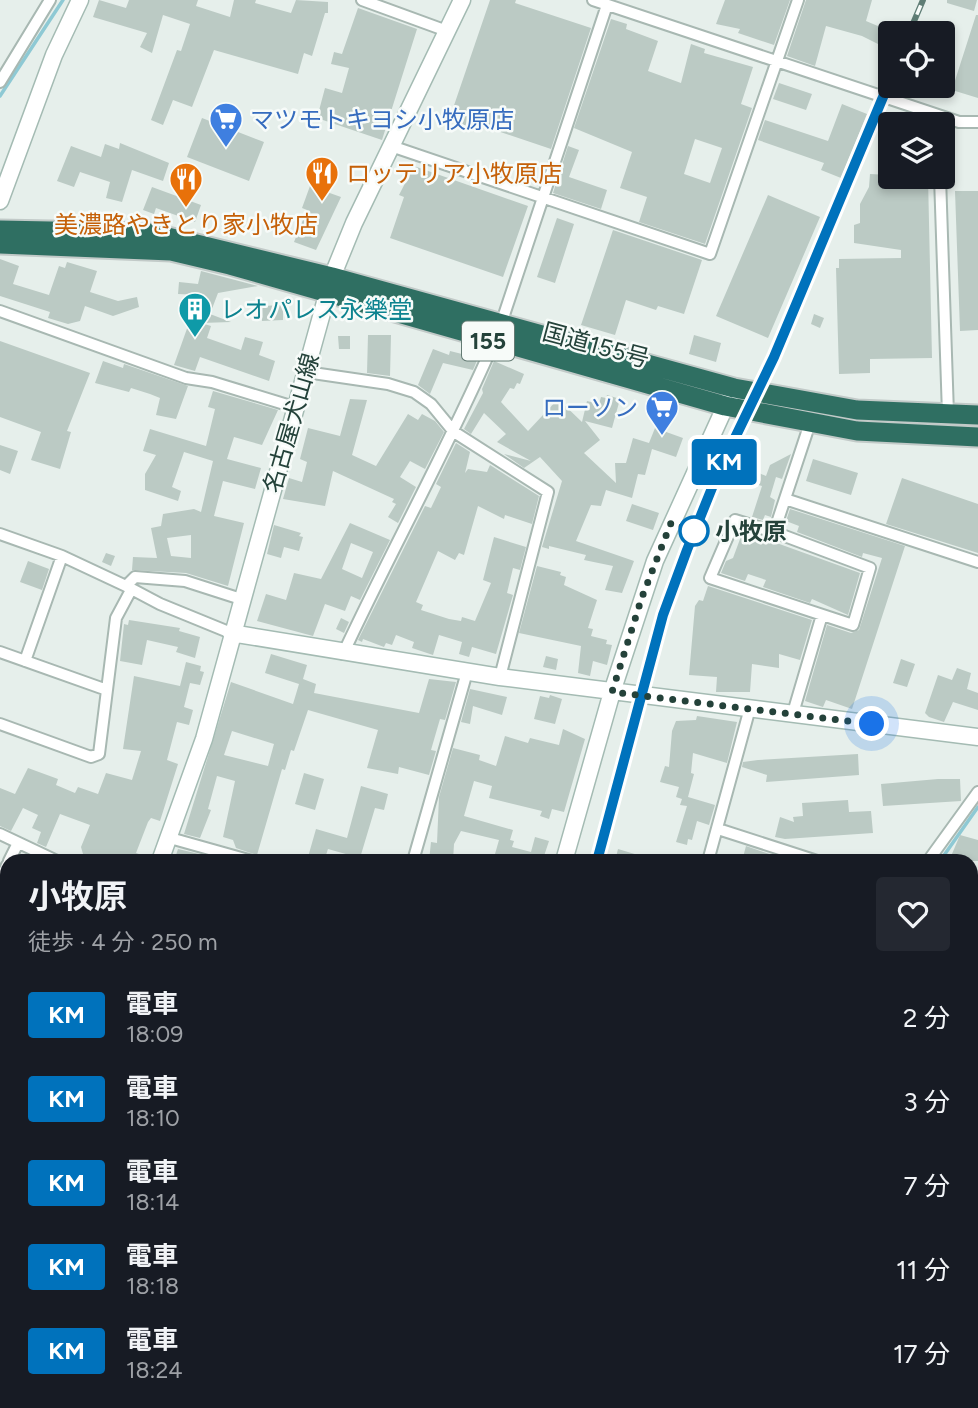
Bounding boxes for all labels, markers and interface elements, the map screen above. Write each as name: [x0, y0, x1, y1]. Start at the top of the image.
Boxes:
map controls: [878, 21, 955, 189]
button: locate: [878, 21, 955, 98]
supermarket icon: マツモトキヨシ小牧原店: [207, 100, 245, 149]
place label: マツモトキヨシ小牧原店: [250, 105, 514, 134]
button: layers: [878, 112, 955, 189]
restaurant icon: ロッテリア小牧原店: [303, 154, 341, 203]
place label: ロッテリア小牧原店: [346, 159, 562, 188]
restaurant icon: 美濃路やきとり家小牧店: [167, 160, 205, 209]
place label: 美濃路やきとり家小牧店: [54, 210, 318, 239]
building icon: レオパレス永樂堂: [176, 290, 214, 339]
place label: レオパレス永樂堂: [220, 295, 412, 324]
street label: 国道155号: [539, 317, 653, 373]
road number: 155: [462, 322, 514, 360]
street label: 名古屋犬山線: [257, 350, 325, 496]
supermarket icon: ローソン: [643, 388, 681, 437]
place label: ローソン: [542, 393, 638, 422]
line badge: KM: [692, 439, 756, 485]
text: KM: [706, 447, 742, 476]
marker: 小牧原: [679, 516, 709, 546]
place label: 小牧原: [715, 517, 787, 546]
your location: [854, 706, 889, 741]
text: 小牧原: [28, 877, 127, 916]
button: heart: [876, 877, 950, 951]
text: 徒歩 · 4 分 · 250 m: [28, 928, 217, 956]
text: 電車: [126, 988, 178, 1020]
text: KM: [48, 1000, 85, 1029]
text: 2 分: [903, 1002, 950, 1034]
text: 18:09: [126, 1020, 183, 1048]
text: 電車: [126, 1072, 178, 1104]
text: KM: [48, 1084, 85, 1113]
text: 3 分: [903, 1086, 950, 1118]
text: 18:10: [126, 1104, 180, 1132]
text: 電車: [126, 1156, 178, 1188]
text: KM: [48, 1168, 85, 1197]
text: 7 分: [904, 1170, 950, 1202]
text: 18:14: [126, 1188, 179, 1216]
text: 電車: [126, 1240, 178, 1272]
text: KM: [48, 1252, 85, 1281]
text: 11 分: [896, 1254, 950, 1286]
text: 18:18: [126, 1272, 179, 1300]
text: 電車: [126, 1324, 178, 1356]
text: KM: [48, 1336, 85, 1365]
text: 17 分: [893, 1338, 950, 1370]
text: 18:24: [126, 1356, 183, 1384]

